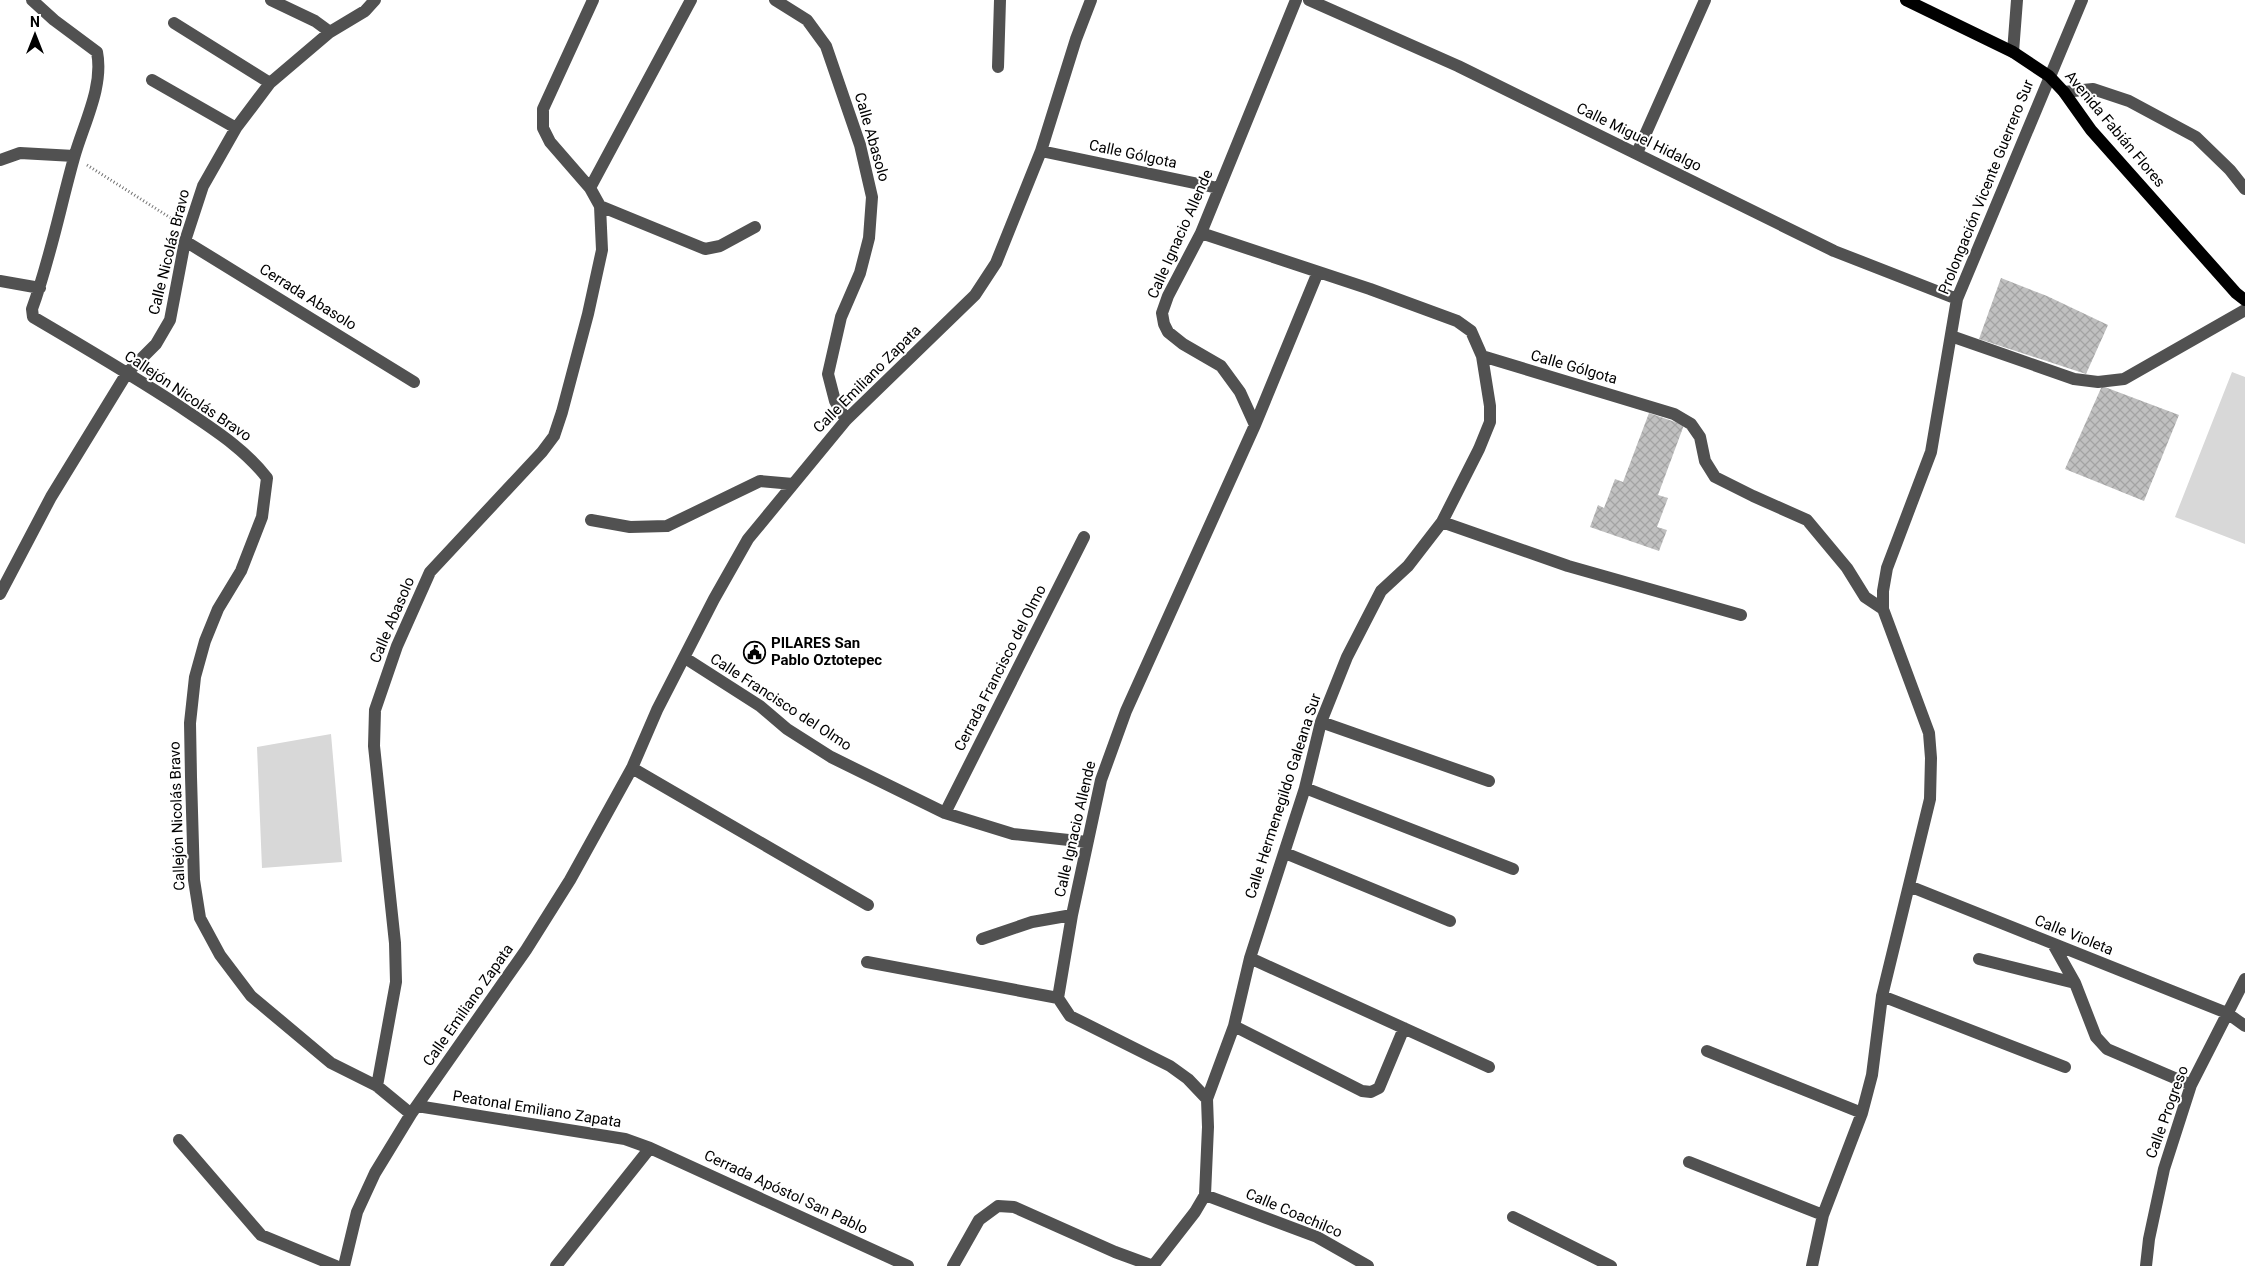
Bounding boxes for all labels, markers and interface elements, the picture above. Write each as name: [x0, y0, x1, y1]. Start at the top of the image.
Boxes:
north arrow: [10, 10, 60, 60]
text: N: [30, 14, 40, 30]
street label: Avenida Fabián Flores: [2061, 67, 2169, 191]
street label: Prolongación Vicente Guerrero Sur: [1935, 77, 2037, 297]
street label: Calle Abasolo: [851, 90, 893, 184]
street label: Calle Miguel Hidalgo: [1573, 99, 1705, 175]
street label: Calle Gólgota: [1087, 136, 1179, 172]
street label: Calle Ignacio Allende: [1143, 167, 1217, 301]
street label: Calle Nicolás Bravo: [145, 187, 193, 317]
street label: Cerrada Abasolo: [256, 260, 360, 334]
street label: Calle Emiliano Zapata: [809, 321, 925, 437]
street label: Calle Gólgota: [1529, 346, 1619, 388]
street label: Callejón Nicolás Bravo: [121, 347, 255, 445]
street label: Calle Abasolo: [366, 574, 418, 666]
street label: Cerrada Francisco del Olmo: [950, 582, 1050, 754]
place label: PILARES San Pablo Oztotepec: [771, 634, 882, 669]
public building icon: PILARES San Pablo Oztotepec: [743, 640, 767, 664]
street label: Calle Francisco del Olmo: [707, 650, 855, 754]
street label: Calle Hermenegildo Galeana Sur: [1241, 691, 1325, 901]
street label: Callejón Nicolás Bravo: [165, 741, 189, 891]
street label: Calle Ignacio Allende: [1051, 759, 1099, 899]
street label: Calle Violeta: [2032, 911, 2116, 959]
street label: Calle Emiliano Zapata: [419, 940, 517, 1070]
street label: Calle Progreso: [2142, 1063, 2192, 1161]
street label: Peatonal Emiliano Zapata: [451, 1087, 623, 1131]
street label: Cerrada Apóstol San Pablo: [701, 1146, 871, 1238]
street label: Calle Coachilco: [1243, 1185, 1345, 1241]

